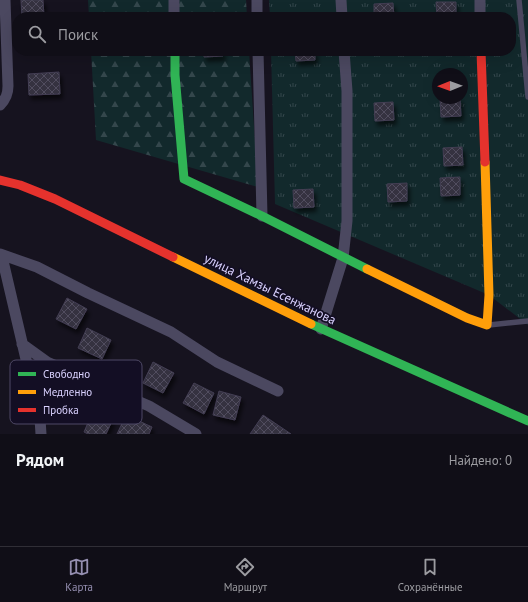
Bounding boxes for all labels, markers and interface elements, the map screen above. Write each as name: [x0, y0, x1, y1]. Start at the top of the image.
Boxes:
search box: [12, 12, 516, 56]
icon: search: [26, 23, 48, 45]
text: Поиск: [58, 25, 98, 44]
north arrow: [432, 68, 468, 104]
street label: улица Хамзы Есенжанова: [201, 250, 339, 328]
legend: [10, 360, 142, 424]
text: Свободно: [43, 367, 90, 381]
text: Медленно: [43, 385, 92, 399]
text: Пробка: [43, 403, 79, 417]
text: Рядом: [16, 449, 64, 471]
text: Найдено: 0: [449, 452, 512, 469]
tab: Карта: [65, 556, 93, 594]
tab: Маршрут: [224, 556, 267, 594]
tab: Сохранённые: [398, 556, 463, 594]

